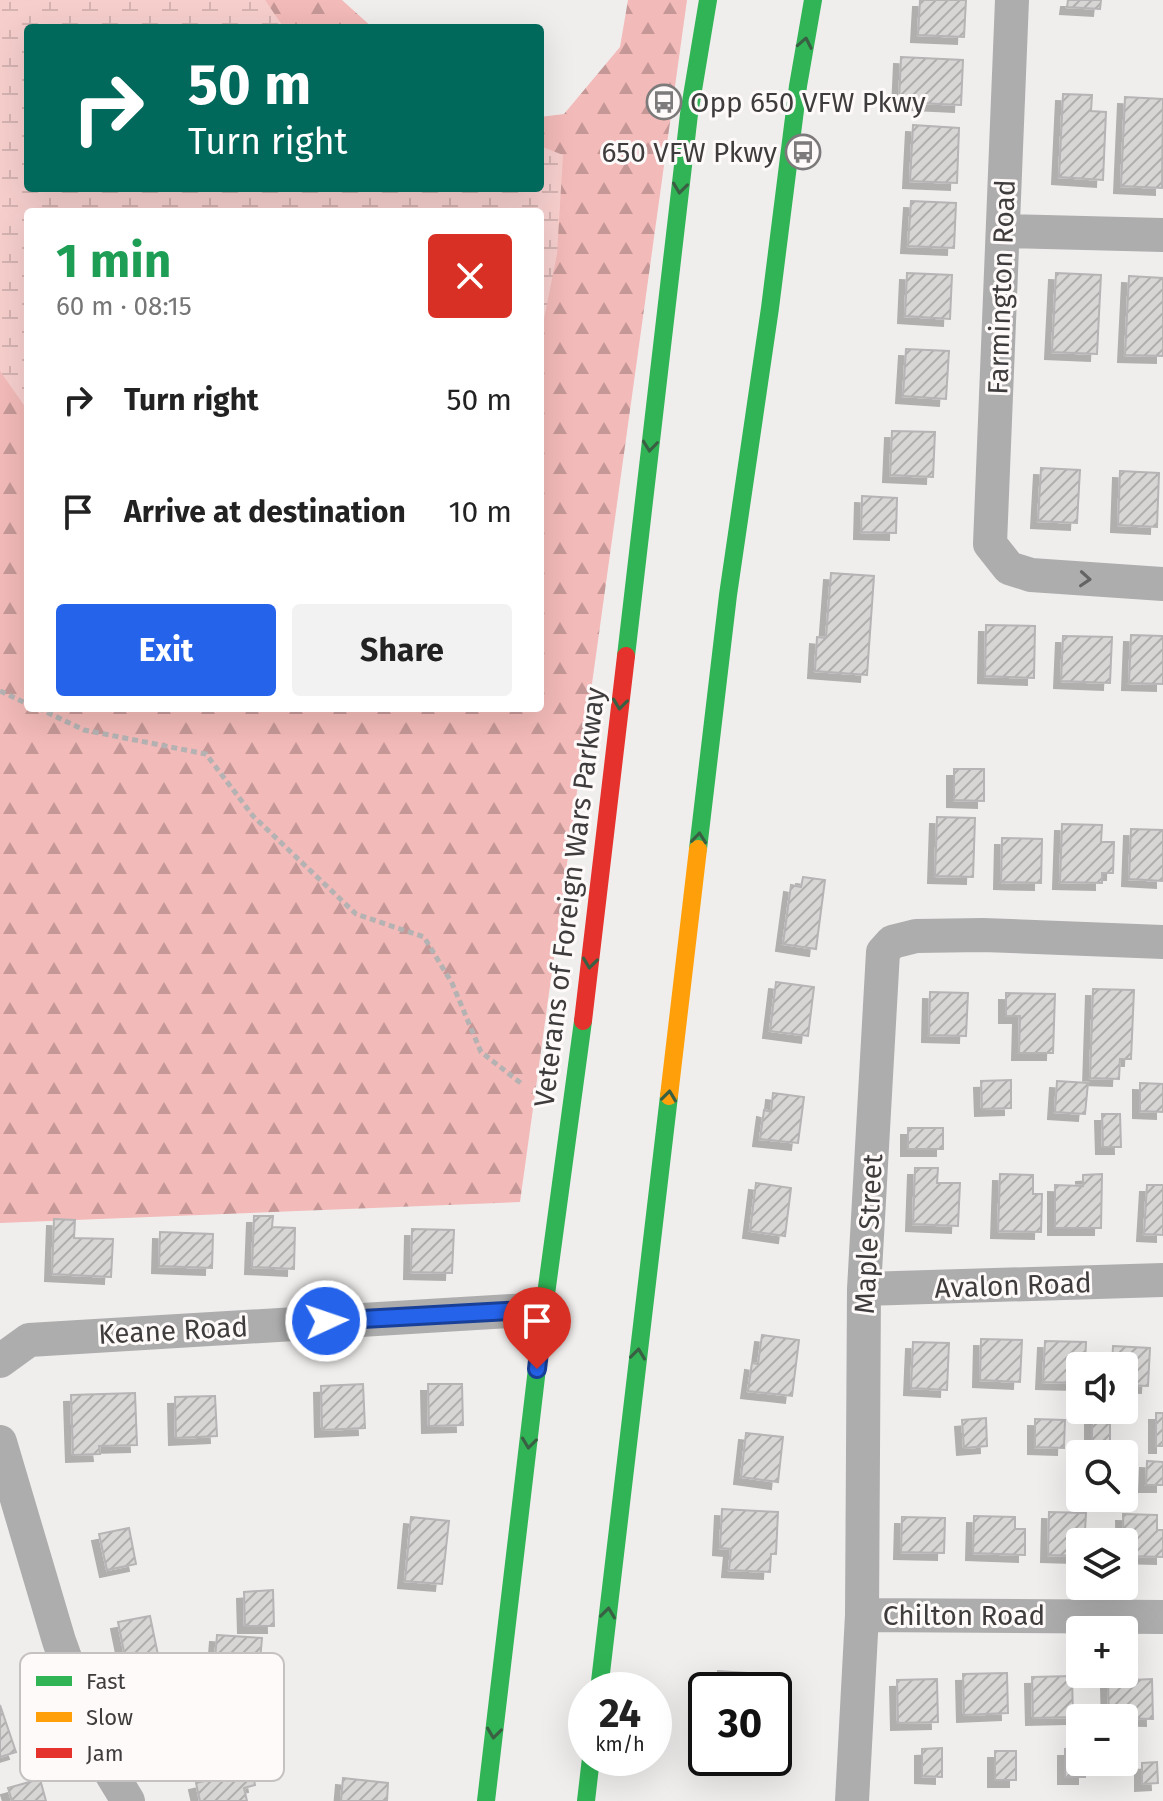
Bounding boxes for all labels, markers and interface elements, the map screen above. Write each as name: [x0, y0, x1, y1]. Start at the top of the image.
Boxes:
one-way arrow: [795, 36, 812, 50]
text: 50 m: [188, 52, 311, 119]
icon: right: [56, 56, 160, 160]
bus stop icon: Opp 650 VFW Pkwy: [645, 83, 683, 121]
place label: Opp 650 VFW Pkwy: [690, 86, 926, 119]
text: Turn right: [188, 120, 348, 164]
bus stop icon: 650 VFW Pkwy: [784, 133, 822, 171]
place label: 650 VFW Pkwy: [601, 136, 777, 169]
street label: Farmington Road: [981, 179, 1022, 395]
one-way arrow: [672, 182, 689, 195]
text: 1 min: [56, 232, 171, 290]
button: close: [428, 234, 512, 318]
text: 60 m · 08:15: [56, 291, 192, 322]
icon: right: [56, 378, 100, 422]
text: Turn right: [124, 382, 259, 418]
text: 50 m: [447, 382, 512, 418]
one-way arrow: [642, 440, 659, 453]
icon: arrive: [56, 490, 100, 534]
text: Arrive at destination: [124, 494, 406, 530]
text: 10 m: [449, 494, 512, 530]
one-way arrow: [1079, 570, 1092, 587]
button: Exit: [56, 604, 276, 696]
button: Share: [292, 604, 512, 696]
street label: Veterans of Foreign Wars Parkway: [527, 685, 612, 1109]
one-way arrow: [612, 698, 629, 711]
one-way arrow: [691, 831, 708, 844]
one-way arrow: [581, 957, 598, 970]
one-way arrow: [660, 1089, 677, 1102]
street label: Maple Street: [848, 1152, 889, 1315]
street label: Avalon Road: [934, 1266, 1092, 1305]
position arrow: [284, 1279, 368, 1363]
pin: [503, 1287, 571, 1369]
icon: arrive: [515, 1299, 559, 1343]
street label: Keane Road: [97, 1310, 249, 1351]
one-way arrow: [630, 1347, 647, 1360]
map controls: [1066, 1352, 1138, 1776]
button: sound: [1066, 1352, 1138, 1424]
one-way arrow: [520, 1436, 537, 1449]
button: search: [1066, 1440, 1138, 1512]
button: layers: [1066, 1528, 1138, 1600]
street label: Chilton Road: [883, 1599, 1045, 1632]
one-way arrow: [599, 1606, 616, 1619]
button: +: [1066, 1616, 1138, 1688]
legend: [20, 1653, 284, 1781]
text: Fast: [86, 1668, 126, 1695]
speed limit sign: 30: [688, 1672, 792, 1776]
text: 24: [599, 1690, 641, 1738]
text: Slow: [86, 1704, 133, 1731]
button: −: [1066, 1704, 1138, 1776]
one-way arrow: [486, 1727, 503, 1740]
text: km/h: [595, 1732, 645, 1756]
text: Jam: [86, 1740, 124, 1767]

